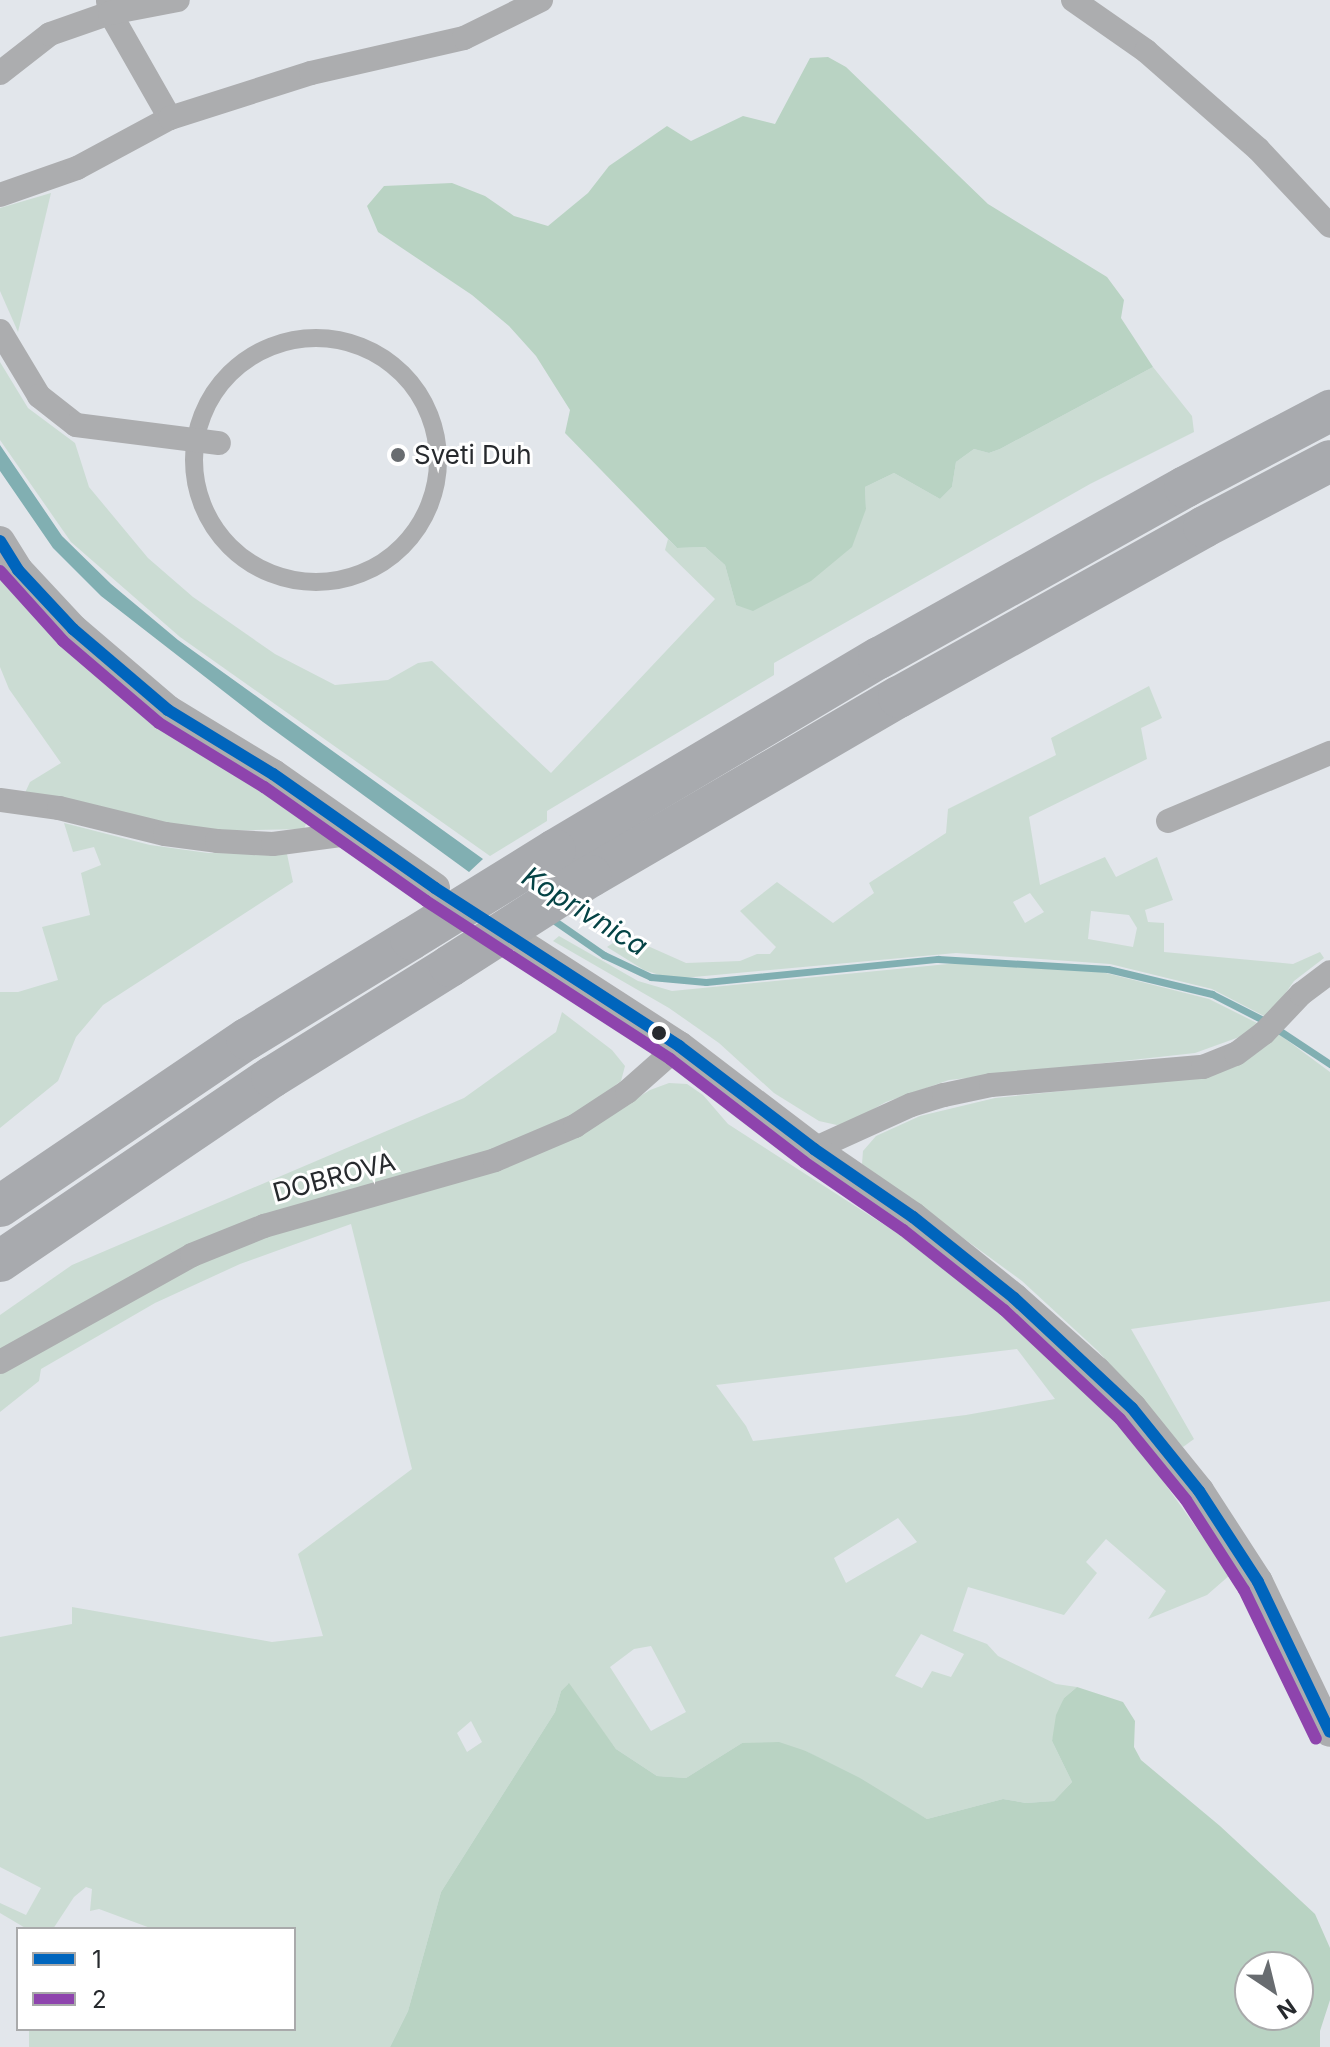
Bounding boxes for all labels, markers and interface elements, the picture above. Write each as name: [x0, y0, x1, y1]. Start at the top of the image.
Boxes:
place label: Sveti Duh: [414, 439, 532, 471]
marker: Sveti Duh: [389, 446, 407, 464]
water label: Koprivnica: [516, 859, 654, 963]
unlabelled marker: [651, 1025, 667, 1041]
street label: DOBROVA: [269, 1146, 399, 1208]
legend: [16, 1927, 296, 2031]
text: 1: [92, 1945, 102, 1974]
north arrow: [1234, 1951, 1314, 2031]
text: 2: [92, 1985, 107, 2014]
text: N: [1272, 1994, 1301, 2024]

